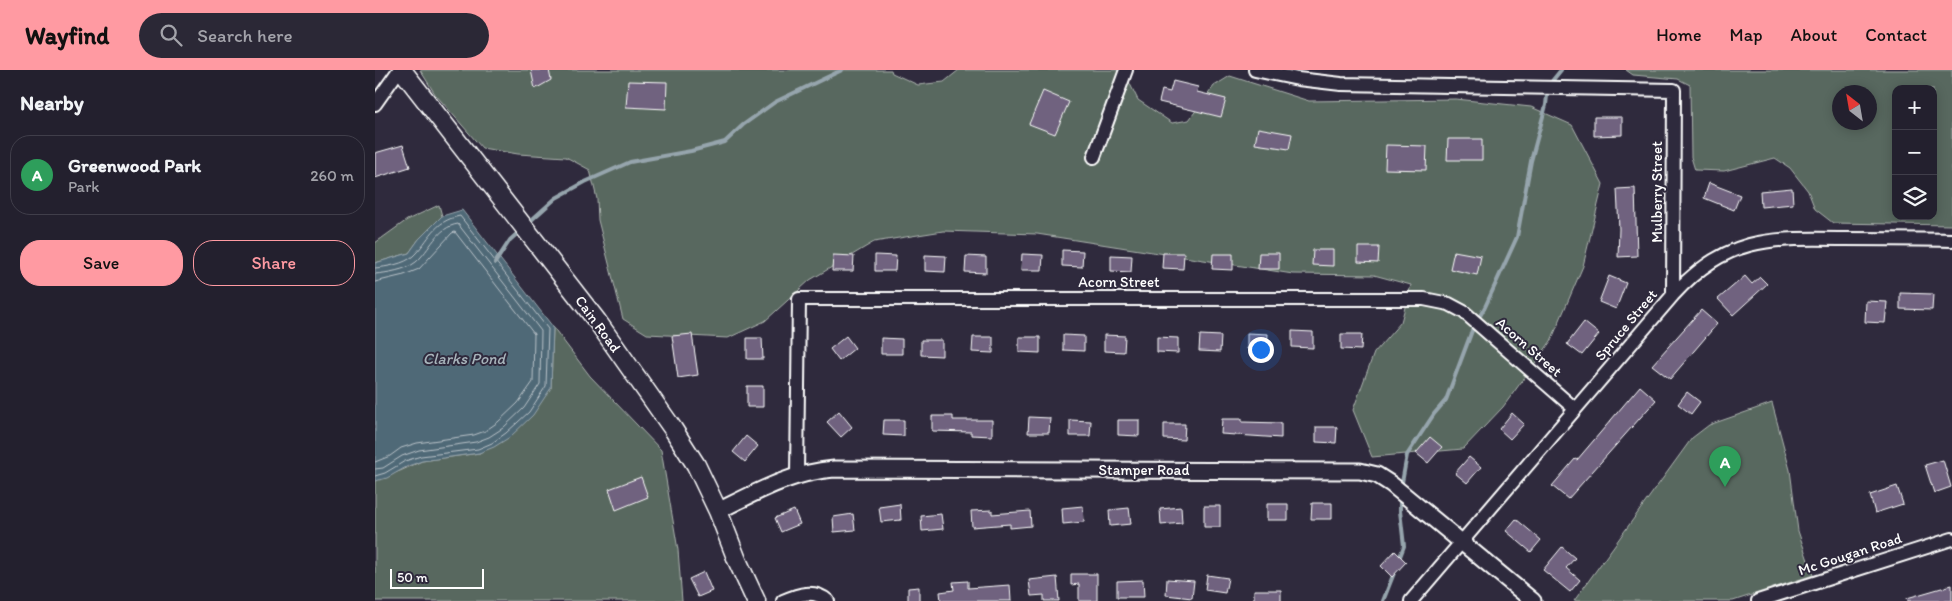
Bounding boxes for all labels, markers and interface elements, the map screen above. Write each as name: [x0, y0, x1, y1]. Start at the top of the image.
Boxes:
search box: [139, 13, 489, 58]
text: Wayfind: [25, 21, 109, 50]
icon: search: [157, 21, 185, 49]
text: Search here: [197, 24, 293, 47]
text: Home: [1656, 24, 1702, 46]
text: Map: [1730, 24, 1763, 46]
text: About: [1791, 24, 1837, 46]
text: Contact: [1865, 24, 1927, 46]
north arrow: [1832, 85, 1877, 130]
map controls: [1892, 85, 1937, 220]
button: +: [1892, 85, 1937, 130]
text: Nearby: [20, 90, 84, 115]
button: −: [1892, 130, 1937, 175]
street label: Mulberry Street: [1648, 141, 1666, 243]
text: Greenwood Park: [68, 154, 201, 177]
text: A: [32, 166, 42, 185]
text: 260 m: [310, 166, 354, 185]
button: layers: [1892, 175, 1937, 220]
text: Park: [68, 177, 99, 196]
button: Save: [20, 240, 183, 286]
button: Share: [193, 240, 355, 286]
street label: Acorn Street: [1078, 273, 1160, 291]
street label: Spruce Street: [1591, 285, 1661, 364]
street label: Cain Road: [571, 292, 625, 356]
street label: Acorn Street: [1492, 313, 1566, 381]
your location: [1248, 337, 1274, 363]
water label: Clarks Pond: [423, 349, 507, 368]
pin: A: [1709, 446, 1741, 487]
street label: Stamper Road: [1099, 461, 1189, 479]
street label: Mc Gougan Road: [1796, 529, 1905, 579]
scale bar: [390, 566, 484, 589]
text: 50 m: [397, 569, 428, 586]

